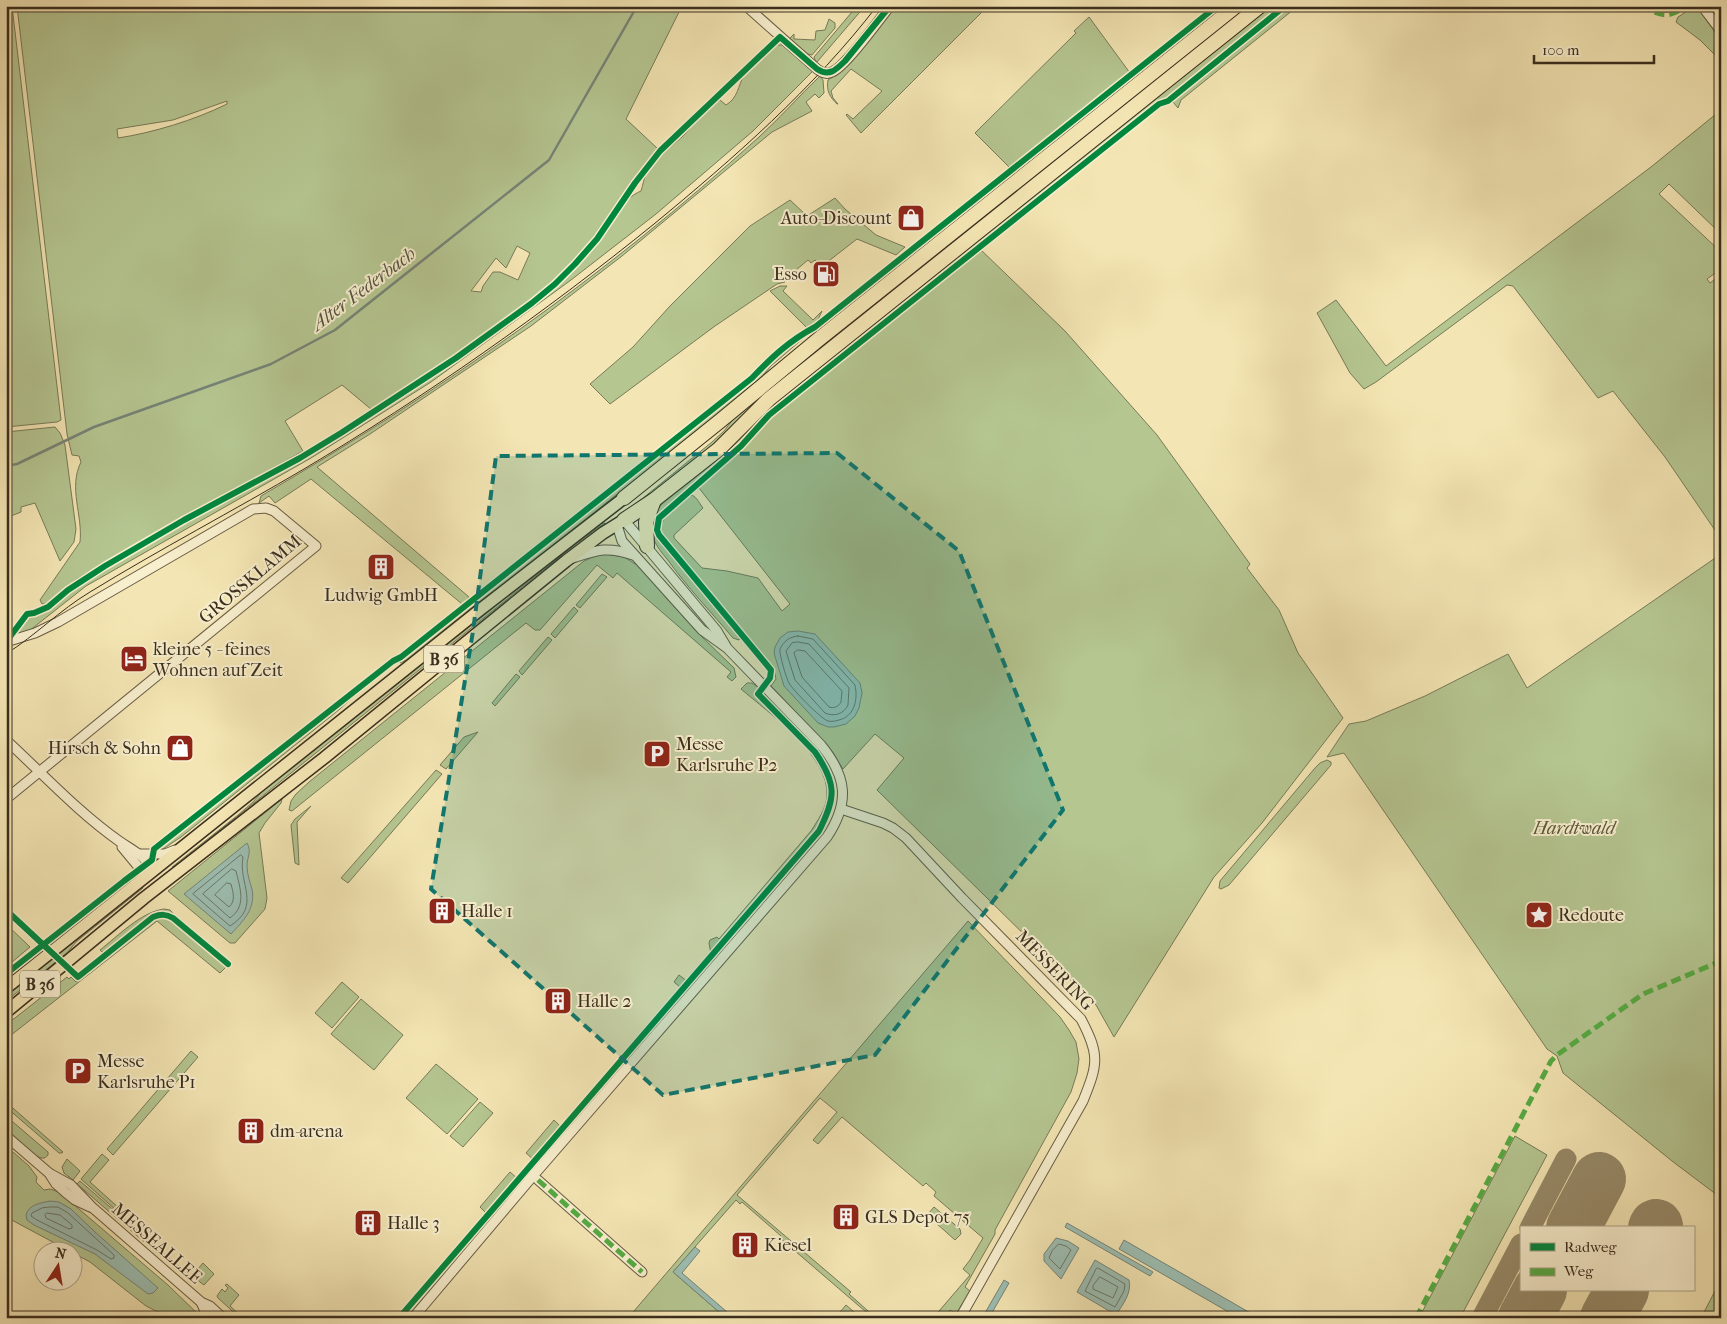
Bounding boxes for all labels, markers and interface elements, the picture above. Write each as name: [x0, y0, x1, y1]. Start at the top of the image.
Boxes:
scale bar: [1534, 32, 1654, 64]
text: 100 m: [1542, 41, 1580, 59]
shop icon: Auto-Discount: [896, 203, 926, 233]
place label: Auto-Discount: [780, 208, 893, 229]
water label: Alter Federbach: [306, 243, 420, 336]
fuel station icon: Esso: [811, 259, 841, 289]
place label: Esso: [774, 264, 807, 285]
street label: GROSSKLAMM: [195, 531, 306, 628]
building icon: Ludwig GmbH: [366, 552, 396, 582]
place label: Ludwig GmbH: [324, 585, 438, 606]
place label: kleine 5 - feines Wohnen auf Zeit: [152, 639, 284, 681]
hotel icon: kleine 5 - feines Wohnen auf Zeit: [119, 644, 149, 674]
road number: B 36: [424, 646, 464, 672]
shop icon: Hirsch & Sohn: [165, 733, 195, 763]
place label: Messe Karlsruhe P2: [676, 734, 778, 776]
place label: Hirsch & Sohn: [48, 738, 162, 759]
parking icon: Messe Karlsruhe P2: [642, 739, 672, 769]
park label: Hardtwald: [1532, 818, 1618, 839]
building icon: Halle 1: [427, 896, 457, 926]
place icon: Redoute: [1524, 900, 1554, 930]
place label: Halle 1: [461, 901, 513, 922]
place label: Redoute: [1558, 905, 1624, 926]
street label: MESSERING: [1011, 926, 1098, 1015]
road number: B 36: [20, 971, 60, 998]
building icon: Halle 2: [543, 986, 573, 1016]
place label: Halle 2: [577, 991, 631, 1012]
place label: Messe Karlsruhe P1: [97, 1051, 196, 1093]
parking icon: Messe Karlsruhe P1: [63, 1056, 93, 1086]
building icon: dm-arena: [236, 1116, 266, 1146]
place label: dm-arena: [270, 1121, 344, 1142]
street label: MESSEALLEE: [107, 1199, 206, 1288]
building icon: GLS Depot 75: [831, 1202, 861, 1232]
place label: GLS Depot 75: [865, 1207, 970, 1228]
building icon: Halle 3: [353, 1208, 383, 1238]
place label: Halle 3: [387, 1213, 440, 1234]
legend: [1520, 1226, 1694, 1292]
building icon: Kiesel: [730, 1230, 760, 1260]
place label: Kiesel: [764, 1235, 812, 1256]
text: Radweg: [1564, 1238, 1617, 1256]
north arrow: [32, 1242, 82, 1292]
text: N: [54, 1244, 68, 1263]
text: Weg: [1563, 1262, 1594, 1280]

